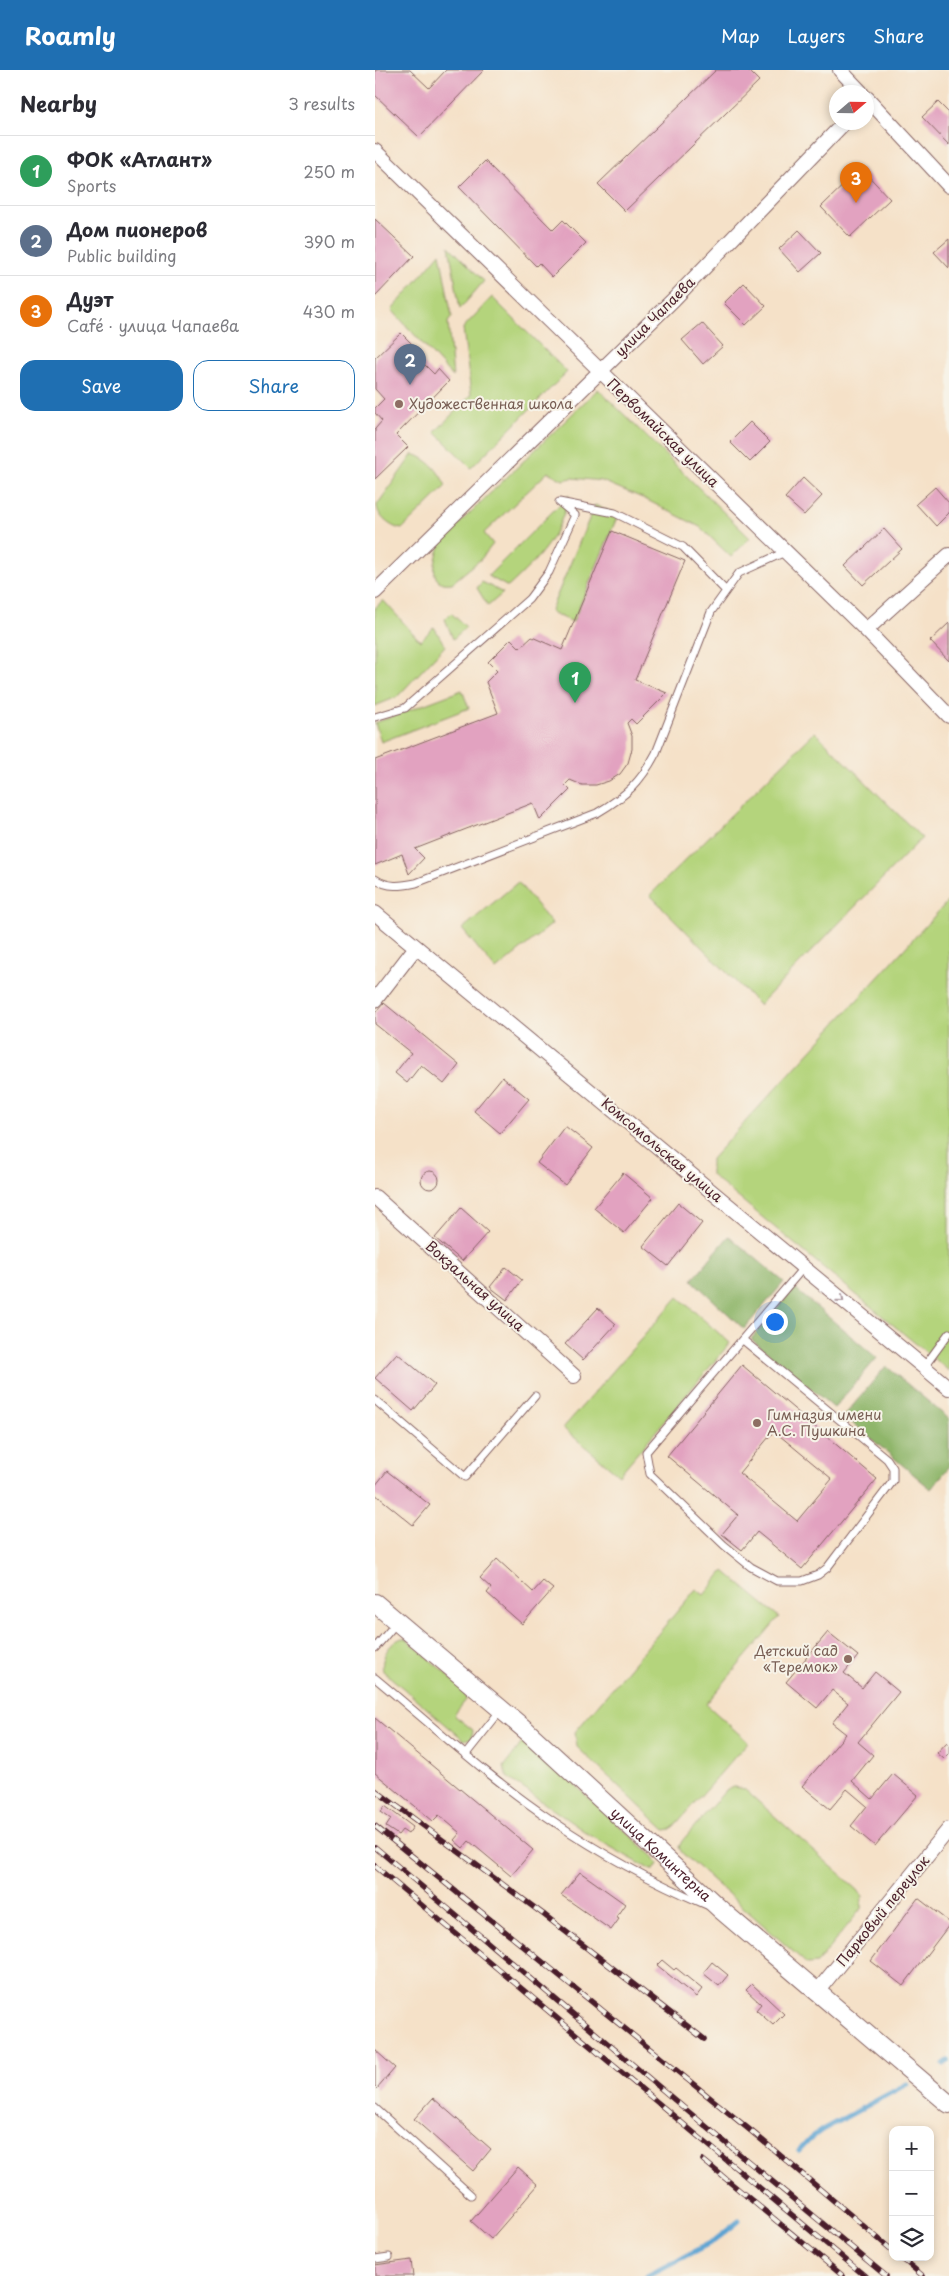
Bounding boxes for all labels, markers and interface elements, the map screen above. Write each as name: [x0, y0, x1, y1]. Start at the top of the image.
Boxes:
text: Roamly: [25, 17, 116, 53]
text: Map: [721, 22, 760, 49]
text: Layers: [788, 22, 845, 49]
text: Share: [873, 22, 924, 49]
north arrow: [829, 85, 874, 130]
text: Nearby: [20, 87, 97, 119]
text: 3 results: [288, 91, 355, 115]
text: ФОК «Атлант»: [67, 145, 212, 173]
text: 1: [32, 159, 40, 183]
text: 250 m: [304, 159, 355, 183]
pin: 3: [840, 162, 872, 203]
text: Sports: [67, 173, 116, 197]
text: Дом пионеров: [67, 215, 207, 243]
text: 2: [30, 229, 42, 253]
text: 390 m: [304, 229, 355, 253]
text: Public building: [67, 243, 177, 267]
street label: улица Чапаева: [610, 272, 700, 361]
text: Дуэт: [67, 285, 113, 313]
text: 3: [31, 299, 41, 323]
text: 430 m: [303, 299, 355, 323]
text: Café · улица Чапаева: [67, 313, 239, 337]
pin: 2: [394, 344, 426, 385]
button: Save: [20, 360, 183, 411]
button: Share: [193, 360, 355, 411]
street label: Первомайская улица: [603, 374, 724, 492]
place label: Художественная школа: [409, 393, 573, 414]
marker: Художественная школа: [393, 398, 405, 410]
pin: 1: [559, 662, 591, 703]
street label: Комсомольская улица: [597, 1093, 728, 1207]
street label: Вокзальная улица: [421, 1235, 530, 1336]
one-way arrow: [836, 1293, 845, 1302]
your location: [762, 1309, 788, 1335]
place label: Гимназия имени А.С. Пушкина: [767, 1404, 881, 1441]
marker: Гимназия имени А.С. Пушкина: [751, 1417, 763, 1429]
place label: Детский сад «Теремок»: [754, 1640, 838, 1677]
marker: Детский сад «Теремок»: [842, 1653, 854, 1665]
street label: улица Коминтерна: [606, 1802, 717, 1906]
street label: Парковый переулок: [831, 1850, 934, 1971]
map controls: [889, 2126, 934, 2261]
button: +: [889, 2126, 934, 2171]
button: −: [889, 2171, 934, 2216]
button: layers: [889, 2216, 934, 2261]

